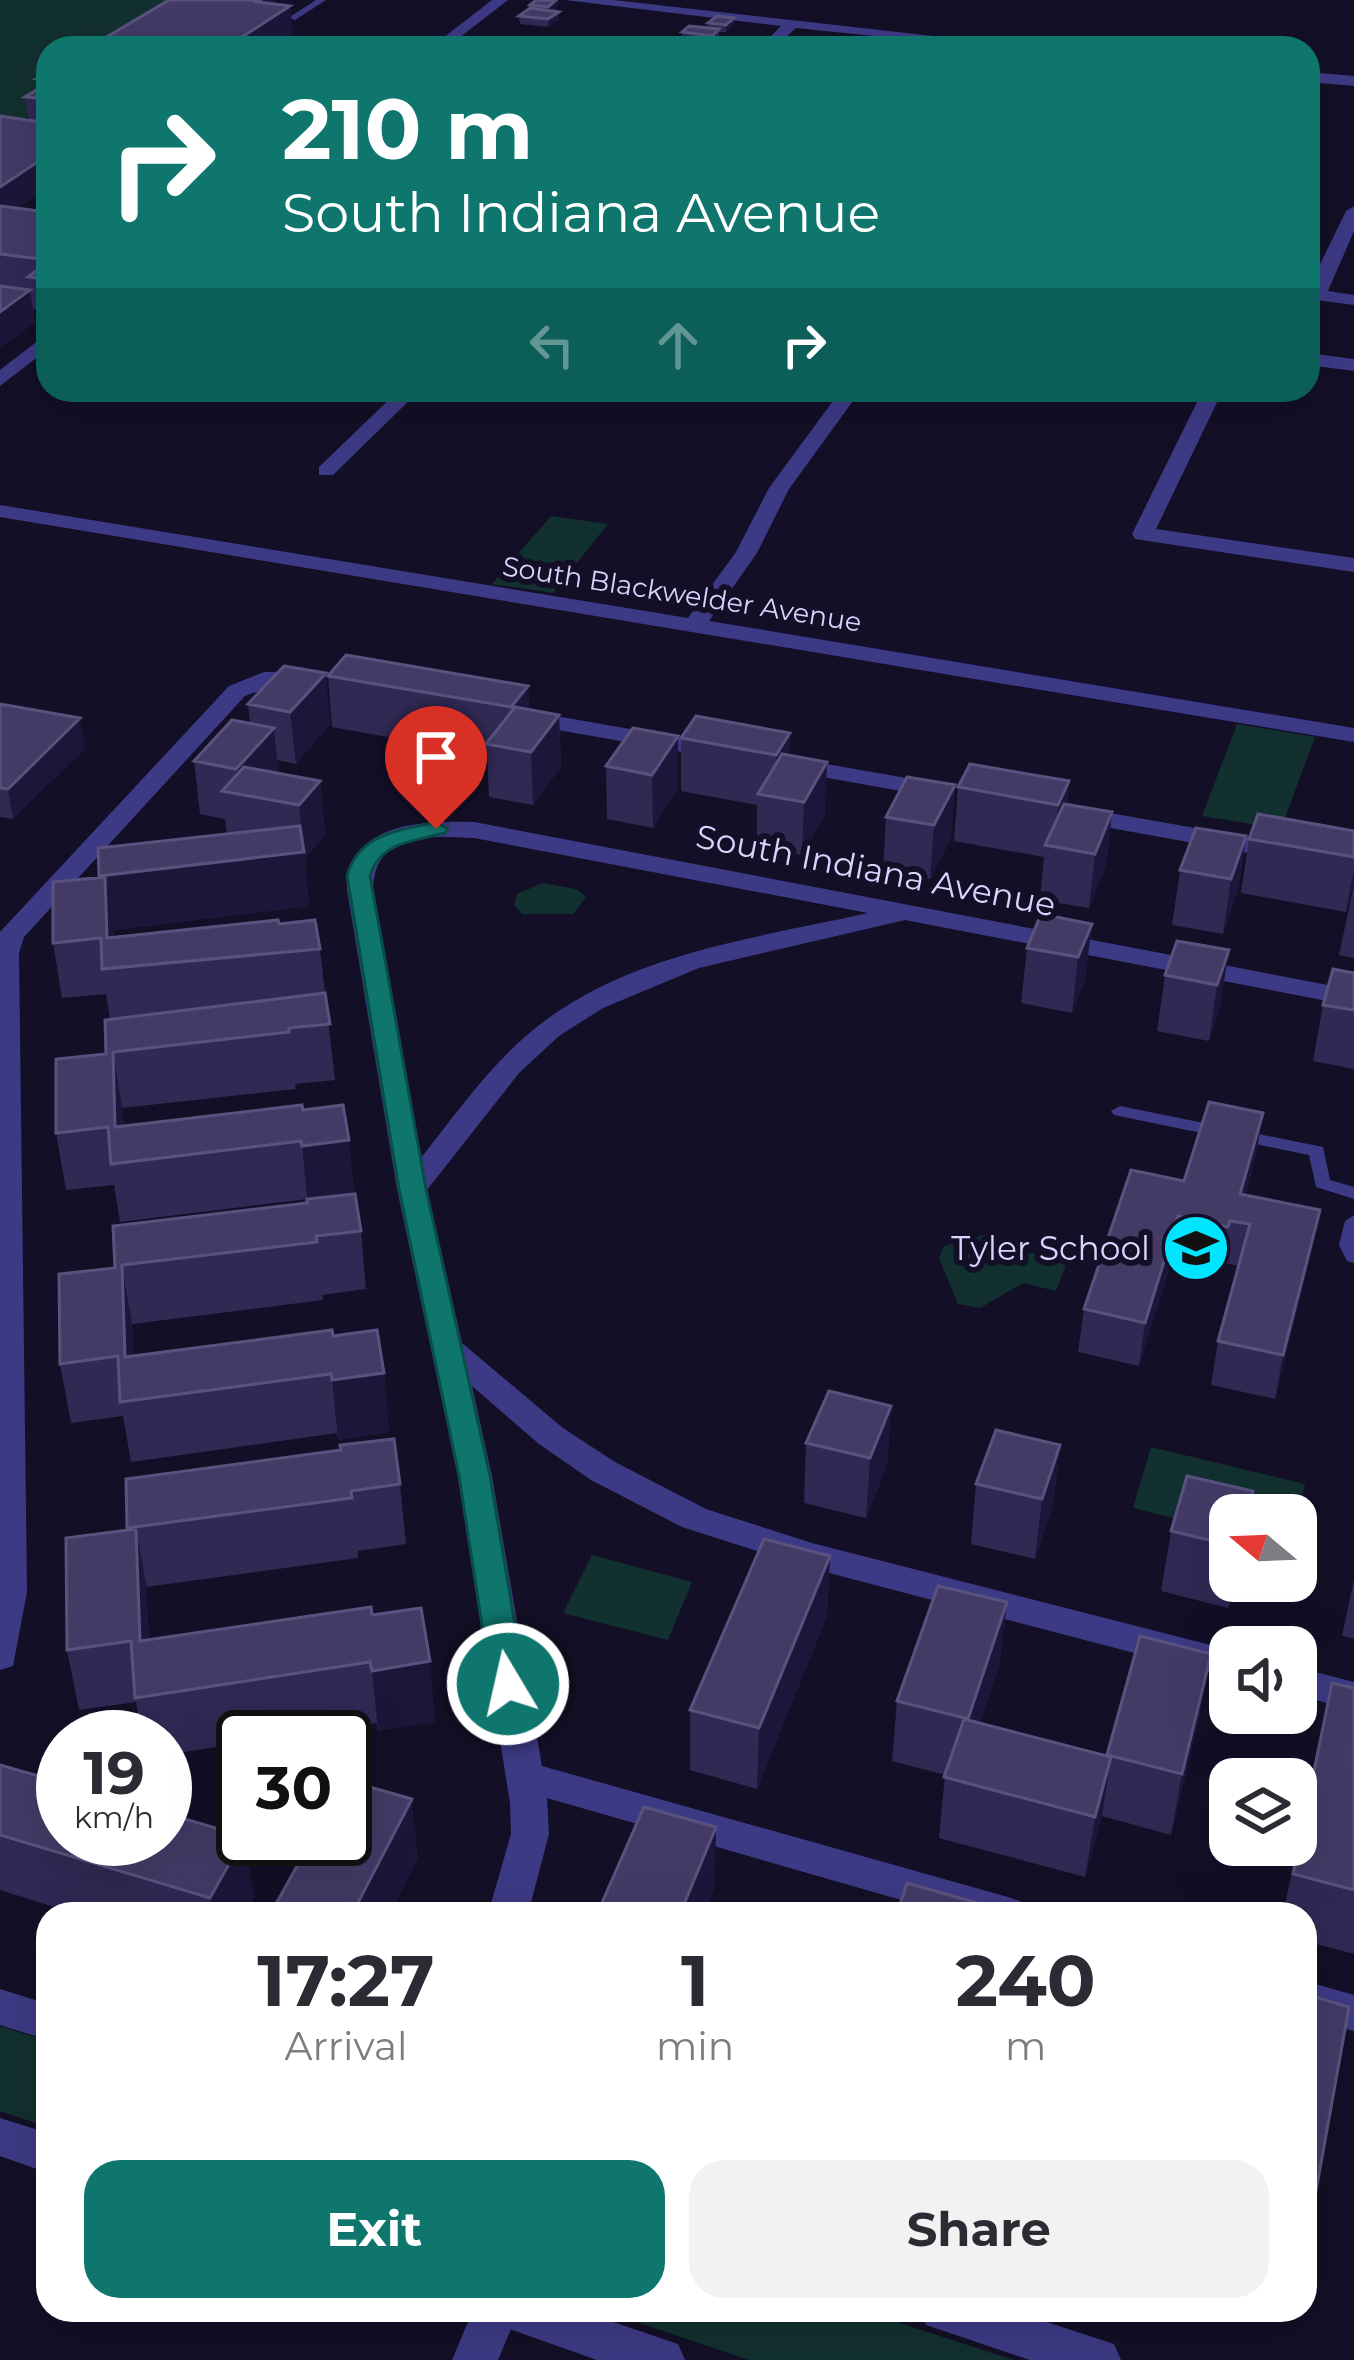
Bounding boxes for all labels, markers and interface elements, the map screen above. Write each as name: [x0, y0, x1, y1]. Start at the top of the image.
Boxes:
text: 210 m: [282, 78, 533, 180]
icon: right: [84, 84, 240, 240]
text: South Indiana Avenue: [282, 180, 880, 246]
icon: left: [519, 312, 585, 378]
icon: ahead: [645, 312, 711, 378]
icon: right: [771, 312, 837, 378]
street label: South Blackwelder Avenue: [500, 549, 864, 639]
pin: [385, 706, 487, 829]
icon: arrive: [403, 724, 469, 790]
street label: South Indiana Avenue: [693, 815, 1059, 925]
school or university icon: Tyler School: [1161, 1213, 1231, 1283]
place label: Tyler School: [951, 1228, 1150, 1268]
north arrow: [1209, 1494, 1317, 1602]
map controls: [1209, 1494, 1317, 1866]
position arrow: [445, 1621, 571, 1747]
button: sound: [1209, 1626, 1317, 1734]
speed limit sign: 30: [216, 1710, 372, 1866]
text: 19: [83, 1736, 145, 1809]
button: layers: [1209, 1758, 1317, 1866]
text: km/h: [74, 1799, 154, 1836]
text: 17:27: [257, 1936, 435, 2024]
text: 1: [681, 1936, 709, 2024]
text: 240: [955, 1936, 1096, 2024]
text: Arrival: [284, 2022, 407, 2070]
text: min: [656, 2022, 734, 2070]
text: m: [1005, 2022, 1046, 2070]
button: Exit: [84, 2160, 665, 2298]
button: Share: [689, 2160, 1269, 2298]

